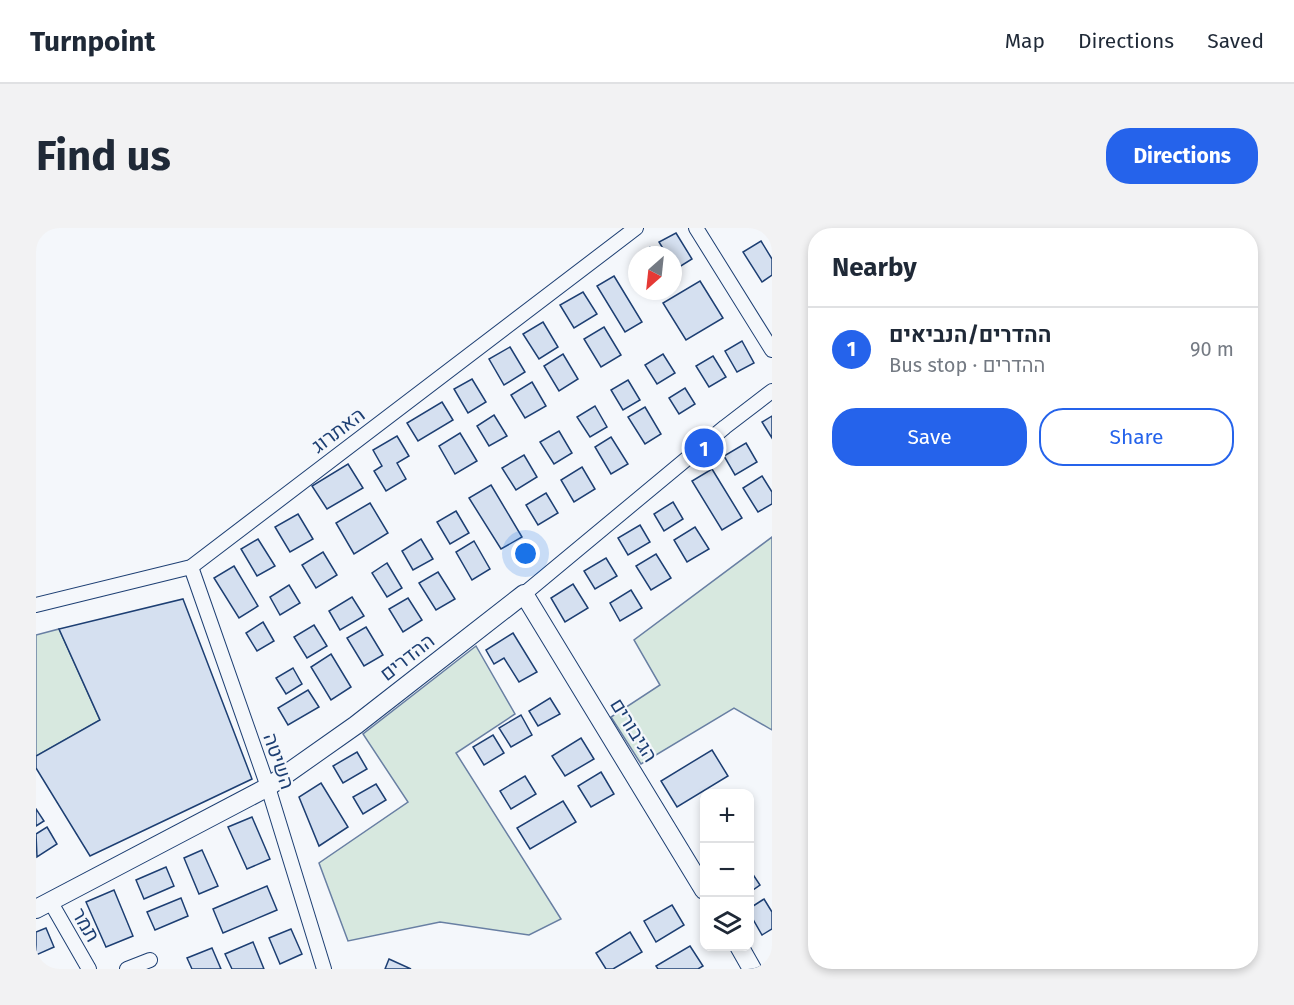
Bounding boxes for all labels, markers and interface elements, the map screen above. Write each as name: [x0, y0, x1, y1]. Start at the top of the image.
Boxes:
text: Turnpoint: [30, 25, 155, 58]
text: Map: [1005, 28, 1045, 54]
text: Directions: [1078, 28, 1174, 54]
text: Saved: [1207, 28, 1264, 54]
button: Directions: [1106, 128, 1258, 184]
text: Find us: [36, 131, 171, 181]
north arrow: [628, 246, 682, 300]
text: Nearby: [832, 252, 917, 283]
text: ההדרים/הנביאים: [889, 321, 1051, 348]
text: 1: [847, 337, 856, 361]
text: 90 m: [1190, 337, 1234, 361]
text: Bus stop · ההדרים: [889, 353, 1045, 377]
street label: האתרוג: [307, 402, 369, 458]
button: Save: [832, 408, 1027, 466]
button: Share: [1039, 408, 1234, 466]
pin: 1: [684, 426, 724, 470]
your location: [511, 539, 540, 568]
street label: ההדרים: [375, 628, 439, 686]
street label: הגיבורים: [605, 694, 663, 766]
street label: השיטה: [258, 730, 300, 792]
map controls: [700, 789, 754, 951]
button: +: [700, 789, 754, 843]
button: −: [700, 843, 754, 897]
button: layers: [700, 897, 754, 951]
street label: תמר: [67, 904, 105, 946]

